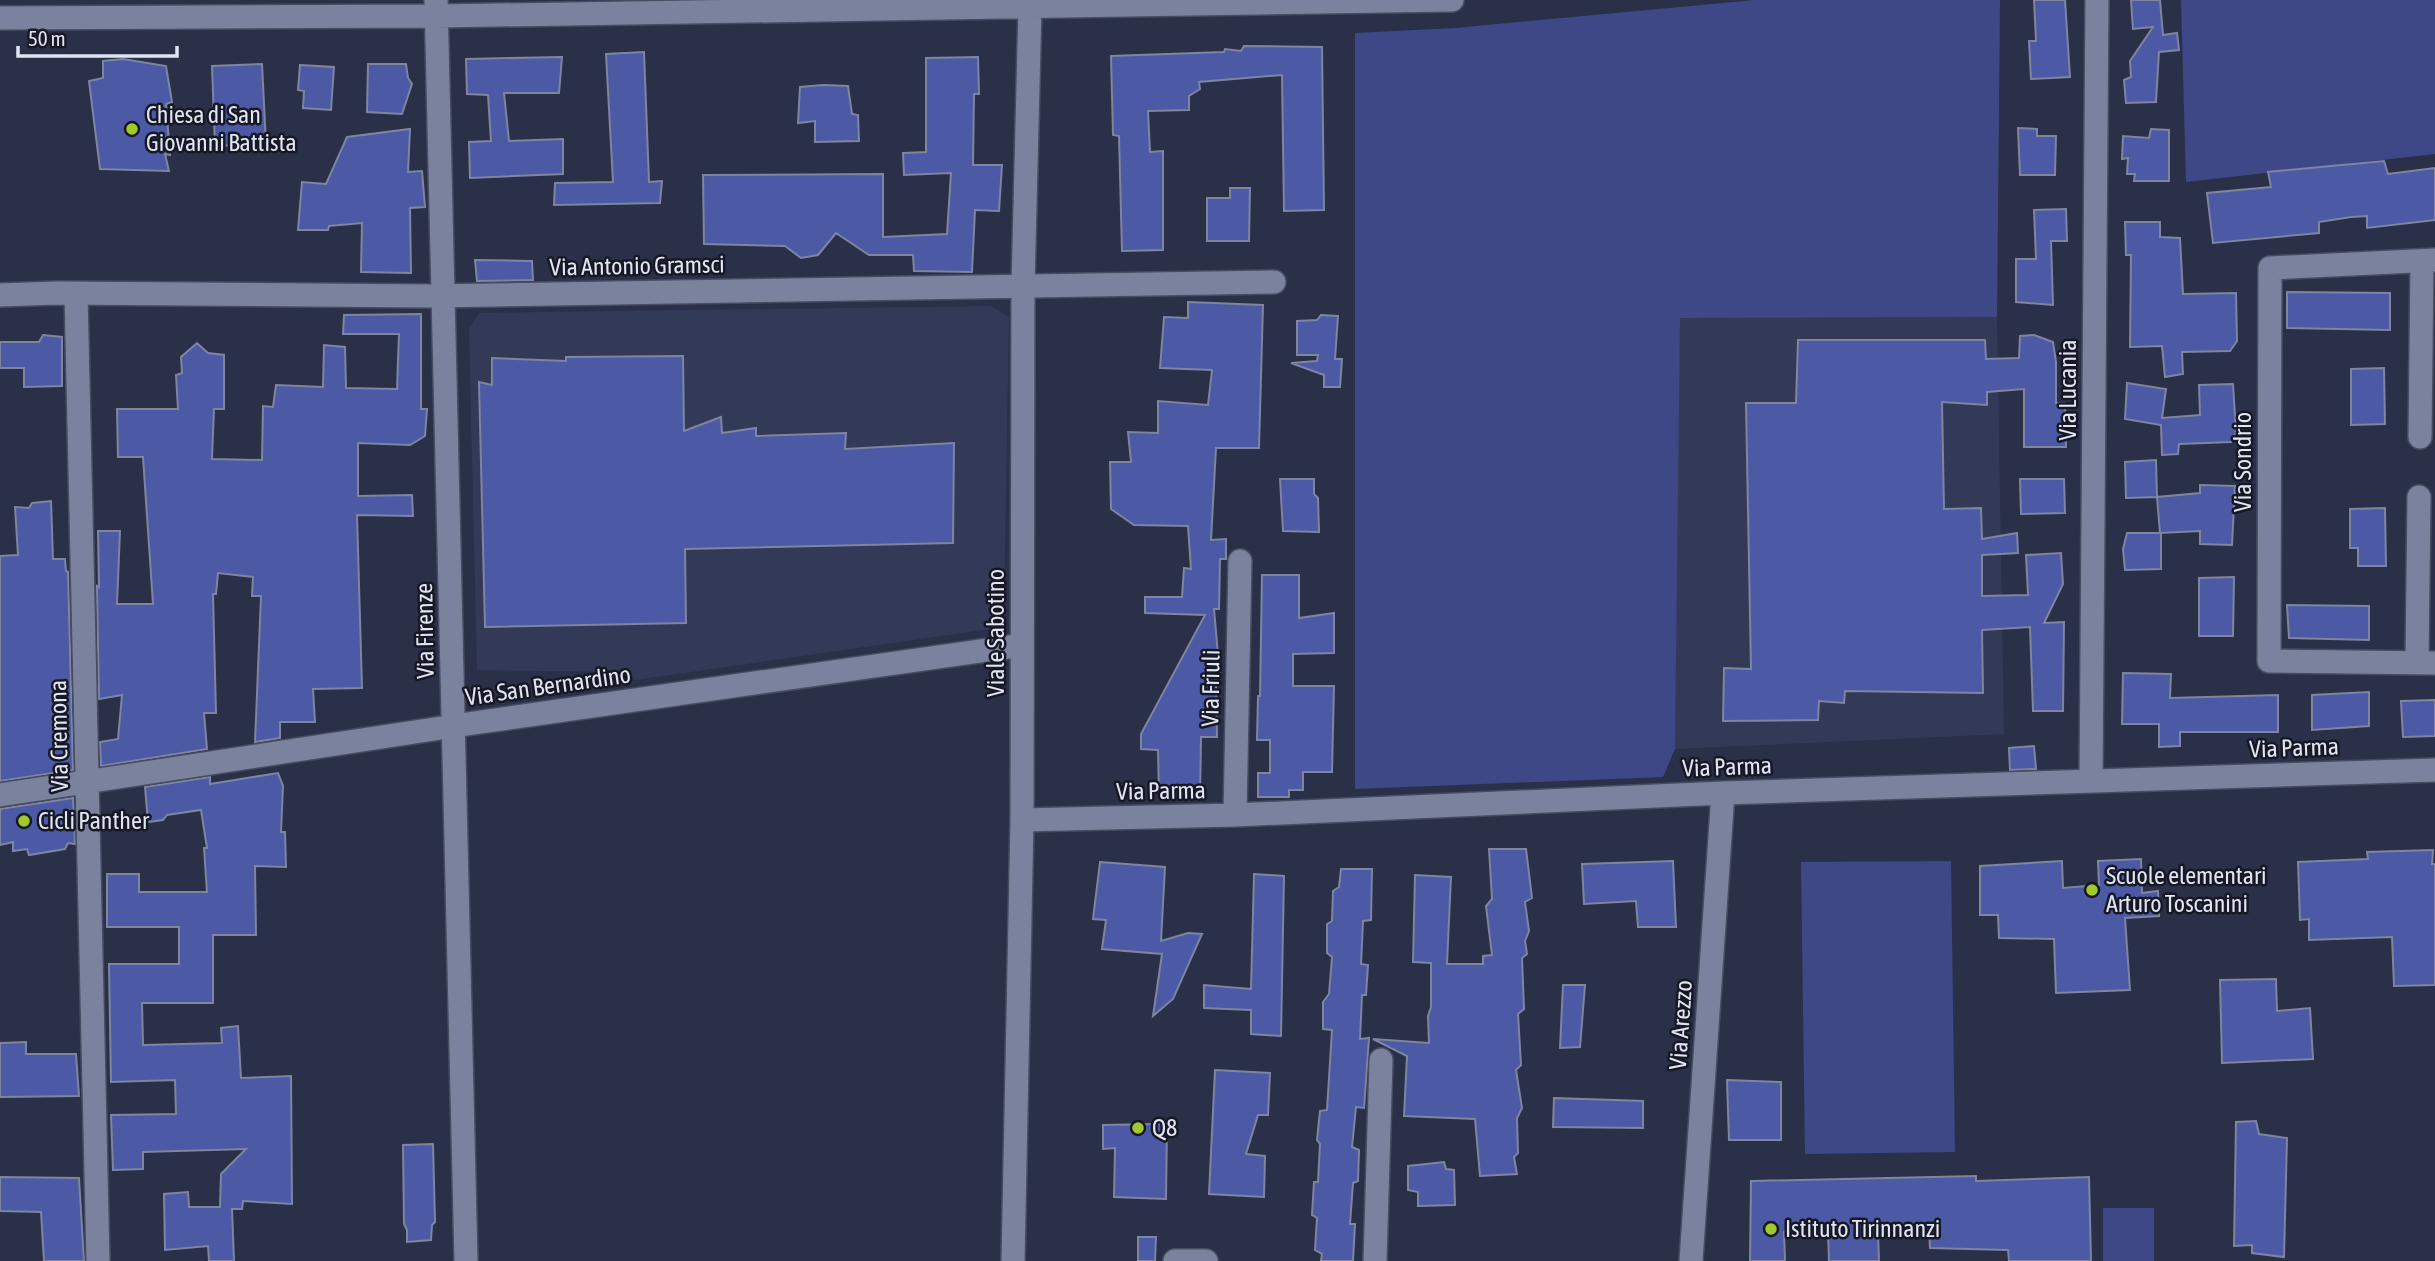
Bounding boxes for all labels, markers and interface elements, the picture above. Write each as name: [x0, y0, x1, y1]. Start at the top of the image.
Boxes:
scale bar: [18, 14, 177, 58]
text: 50 m: [28, 26, 66, 50]
place label: Chiesa di San Giovanni Battista: [146, 101, 297, 156]
marker: Chiesa di San Giovanni Battista: [124, 121, 140, 137]
street label: Via Antonio Gramsci: [549, 250, 725, 281]
street label: Via Lucania: [2054, 340, 2081, 440]
street label: Via Sondrio: [2229, 412, 2256, 512]
street label: Viale Sabotino: [982, 569, 1009, 697]
street label: Via Firenze: [410, 583, 439, 679]
street label: Via Friuli: [1196, 649, 1225, 727]
street label: Via San Bernardino: [463, 661, 632, 710]
street label: Via Cremona: [44, 680, 73, 792]
street label: Via Parma: [2249, 732, 2339, 763]
street label: Via Parma: [1682, 751, 1772, 782]
street label: Via Parma: [1116, 776, 1206, 805]
place label: Cicli Panther: [38, 807, 150, 834]
marker: Cicli Panther: [16, 813, 32, 829]
place label: Scuole elementari Arturo Toscanini: [2106, 862, 2267, 917]
marker: Scuole elementari Arturo Toscanini: [2084, 882, 2100, 898]
street label: Via Arezzo: [1664, 979, 1697, 1071]
place label: Q8: [1152, 1114, 1177, 1141]
marker: Q8: [1130, 1120, 1146, 1136]
place label: Istituto Tirinnanzi: [1785, 1215, 1940, 1242]
marker: Istituto Tirinnanzi: [1763, 1221, 1779, 1237]

